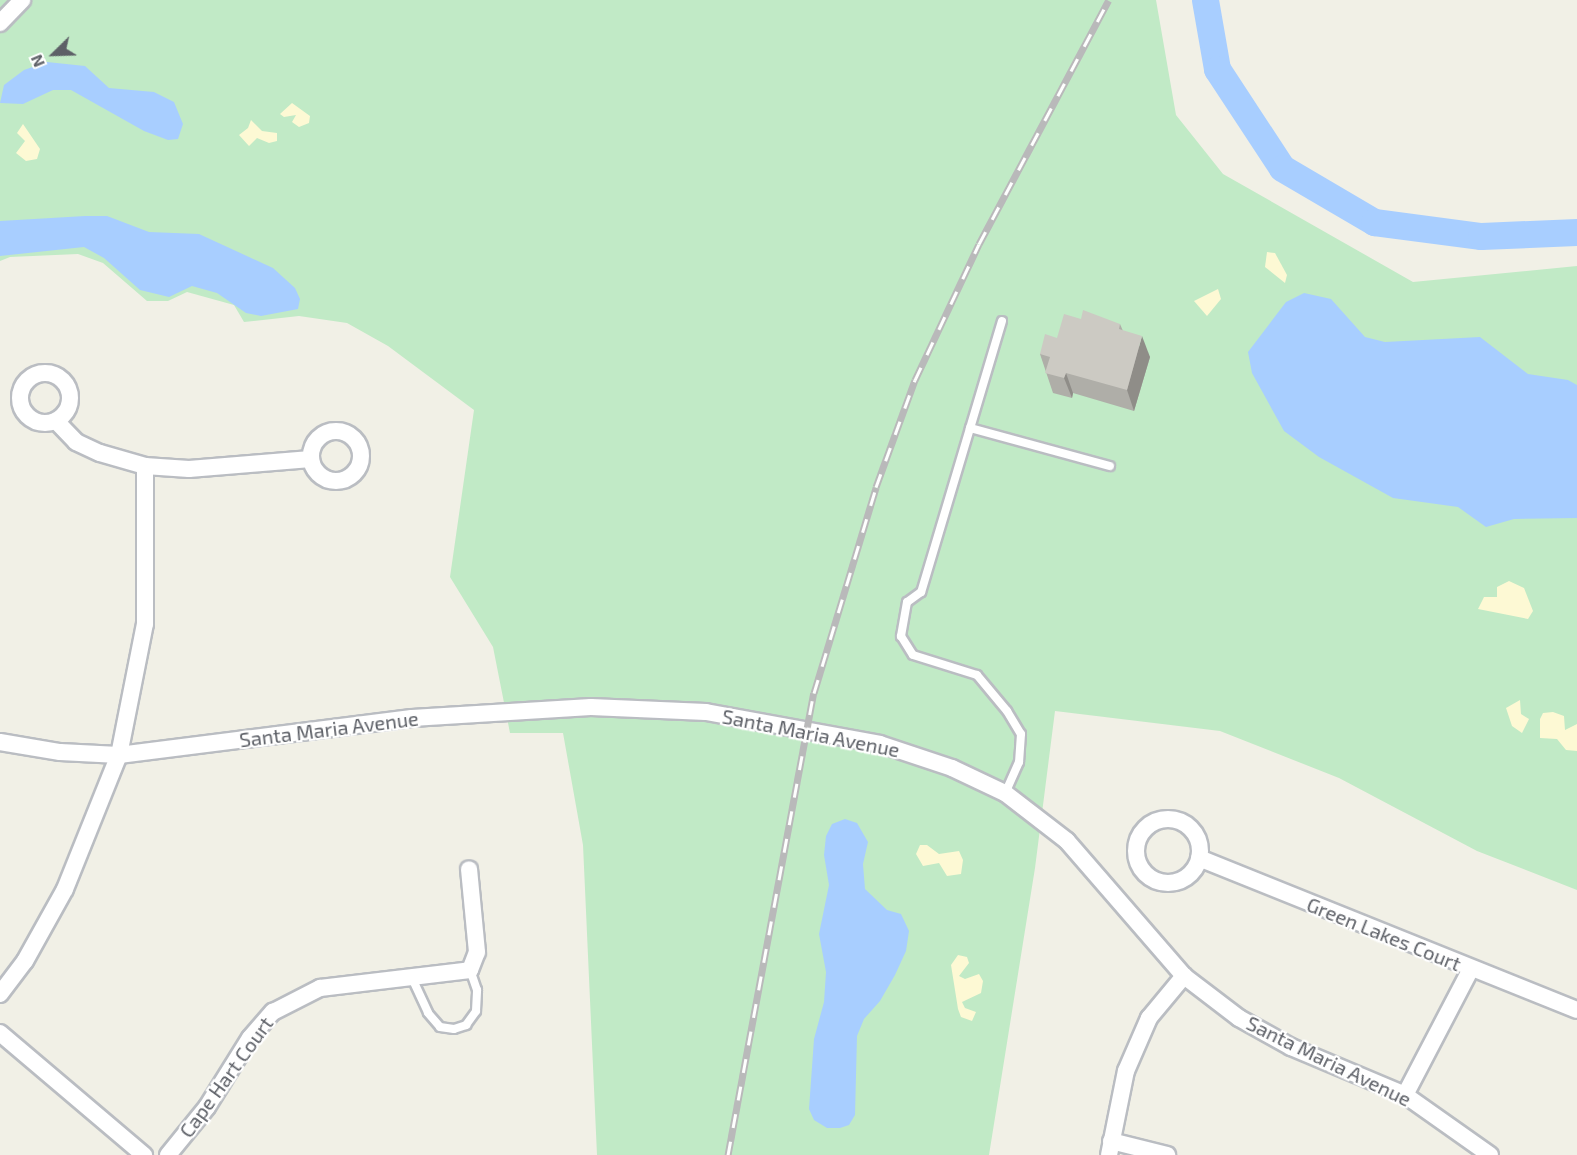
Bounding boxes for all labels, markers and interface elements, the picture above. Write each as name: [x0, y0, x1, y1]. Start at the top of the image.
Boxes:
north arrow: [24, 24, 84, 84]
text: N: [26, 52, 48, 70]
street label: Santa Maria Avenue: [720, 704, 902, 762]
street label: Santa Maria Avenue: [238, 706, 420, 752]
street label: Green Lakes Court: [1303, 892, 1465, 976]
street label: Santa Maria Avenue: [1242, 1011, 1416, 1111]
street label: Cape Hart Court: [174, 1012, 278, 1142]

